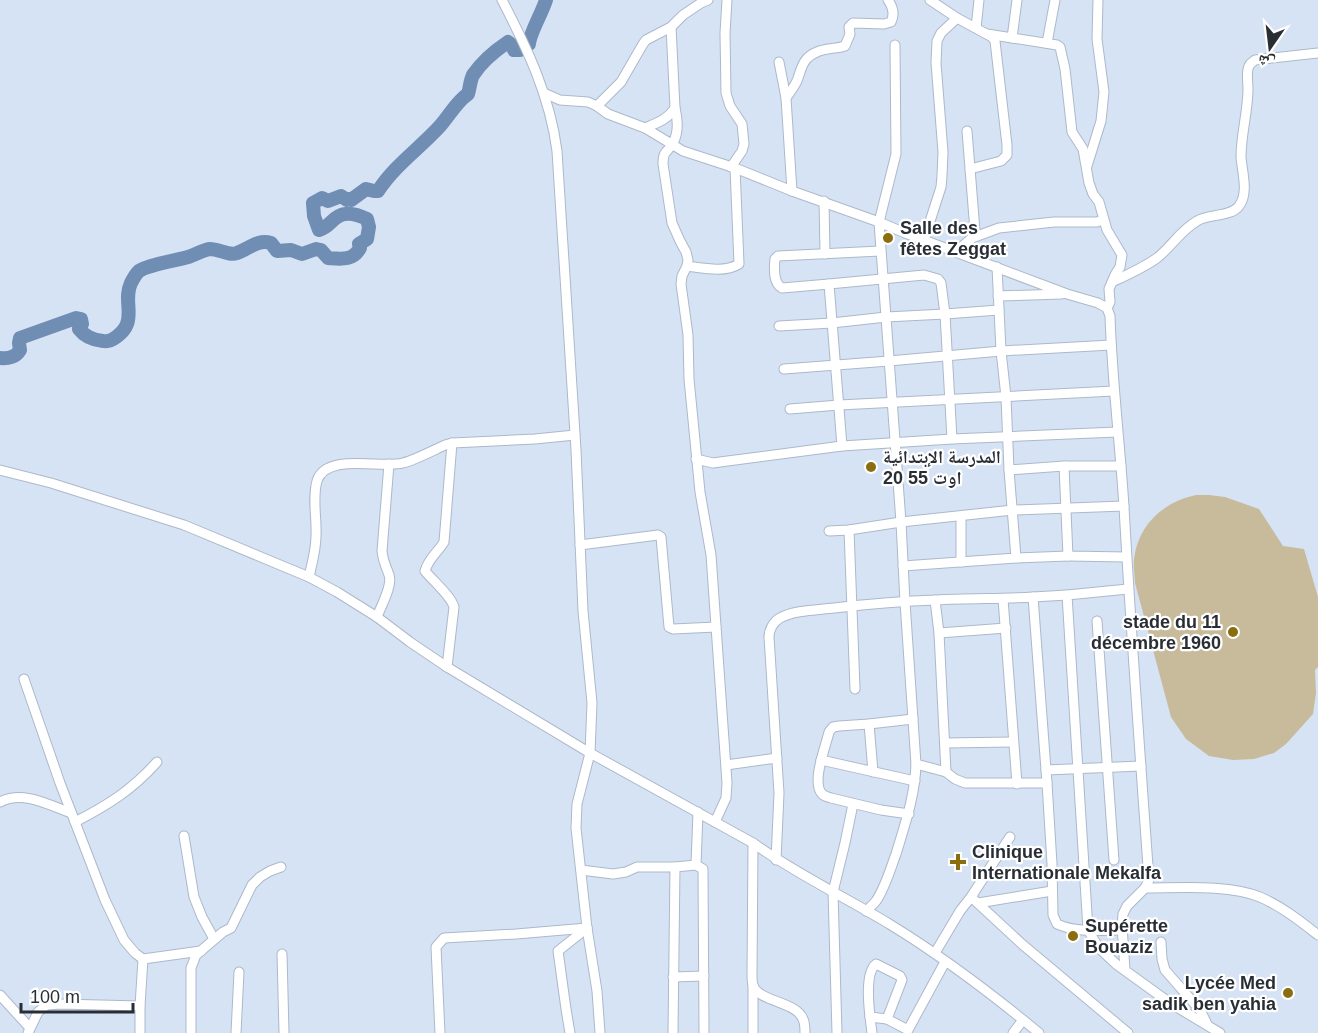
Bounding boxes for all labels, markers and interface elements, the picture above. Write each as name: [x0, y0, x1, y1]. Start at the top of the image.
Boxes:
north arrow: [1240, 18, 1300, 78]
text: ش: [1256, 51, 1277, 72]
place label: Salle des fêtes Zeggat: [900, 218, 1006, 259]
marker: Salle des fêtes Zeggat: [881, 231, 895, 245]
place label: المدرسة الإبتدائية 20 اوت 55: [883, 447, 1001, 488]
marker: المدرسة الإبتدائية 20 اوت 55: [864, 460, 878, 474]
place label: stade du 11 décembre 1960: [1091, 612, 1221, 653]
marker: stade du 11 décembre 1960: [1226, 625, 1240, 639]
place label: Clinique Internationale Mekalfa: [972, 842, 1162, 883]
marker: Clinique Internationale Mekalfa: [949, 853, 967, 871]
place label: Supérette Bouaziz: [1085, 916, 1168, 957]
marker: Supérette Bouaziz: [1066, 929, 1080, 943]
place label: Lycée Med sadik ben yahia: [1142, 973, 1277, 1014]
scale bar: [21, 976, 134, 1014]
marker: Lycée Med sadik ben yahia: [1281, 986, 1295, 1000]
text: 100 m: [30, 987, 80, 1007]

